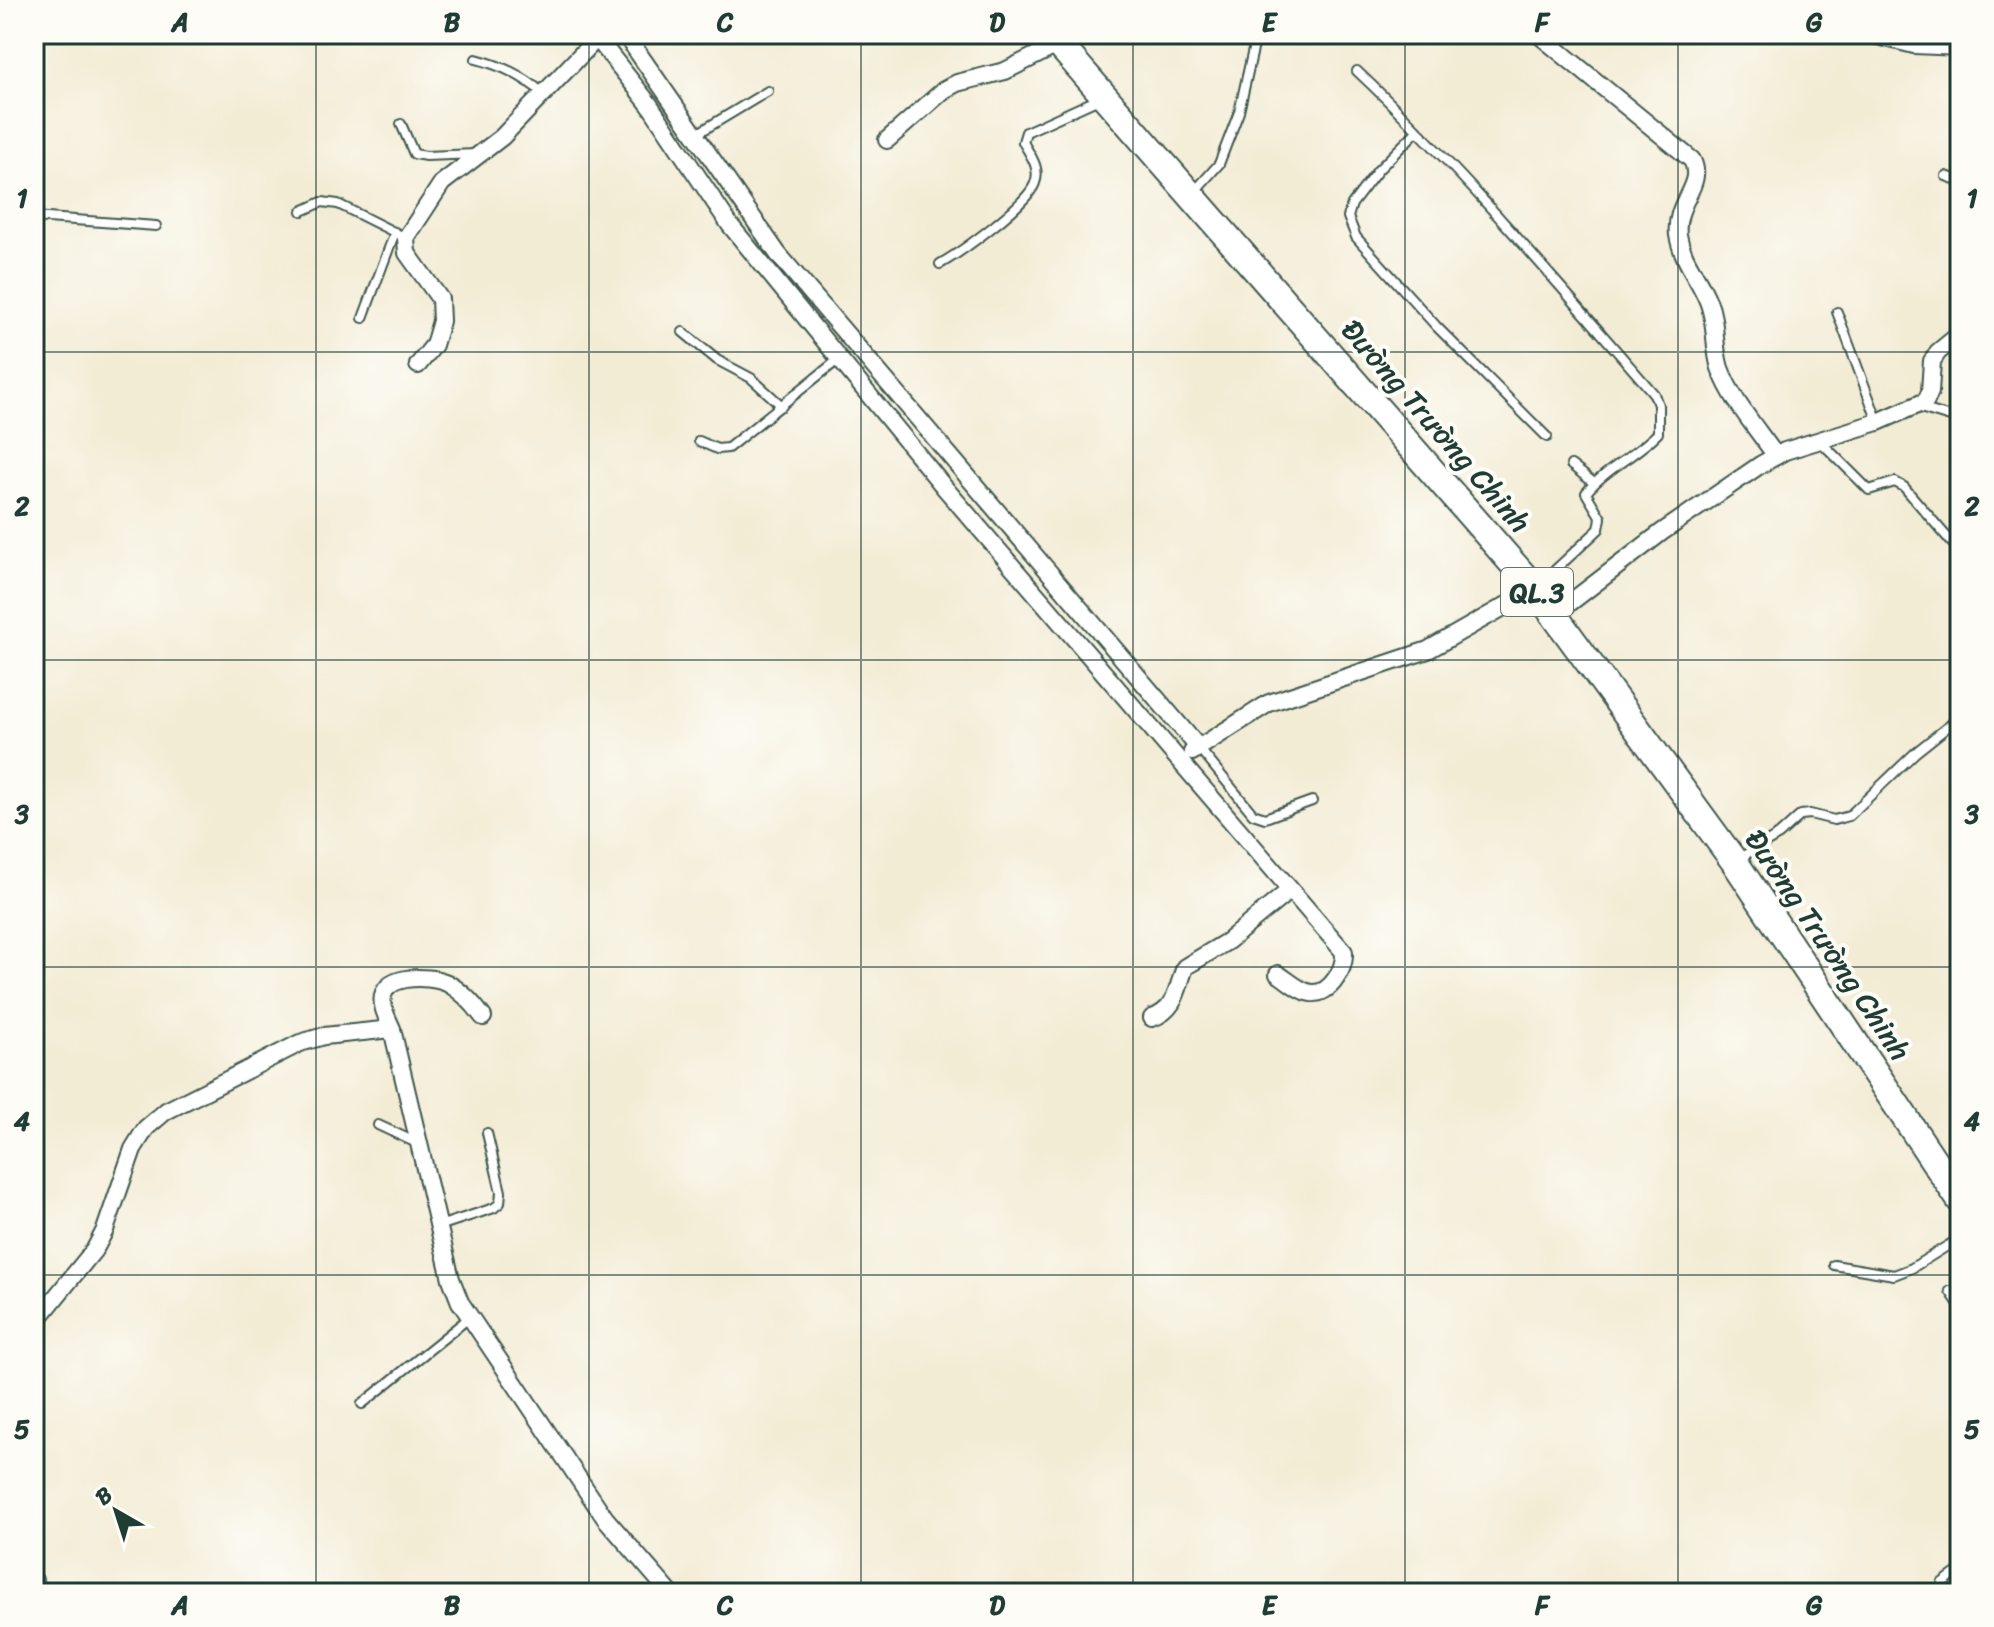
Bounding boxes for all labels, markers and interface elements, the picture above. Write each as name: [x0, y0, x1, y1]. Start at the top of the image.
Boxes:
text: A: [170, 0, 189, 45]
text: B: [444, 0, 461, 45]
text: C: [716, 0, 734, 45]
text: D: [989, 0, 1005, 45]
text: E: [1262, 0, 1279, 45]
text: F: [1534, 0, 1551, 45]
text: G: [1806, 0, 1823, 45]
text: 1: [16, 175, 28, 221]
text: 1: [1966, 175, 1978, 221]
street label: Đường Trường Chinh: [1327, 306, 1545, 546]
text: 2: [13, 483, 30, 529]
text: 2: [1963, 483, 1980, 529]
road number: QL.3: [1501, 568, 1573, 616]
text: 3: [14, 791, 30, 837]
text: 3: [1964, 791, 1980, 837]
street label: Đường Trường Chinh: [1730, 818, 1926, 1072]
text: 4: [14, 1098, 30, 1144]
text: 4: [1964, 1098, 1980, 1144]
text: 5: [14, 1406, 30, 1452]
text: 5: [1964, 1406, 1980, 1452]
north arrow: [76, 1471, 156, 1551]
text: B: [86, 1476, 121, 1515]
text: A: [170, 1582, 189, 1627]
text: B: [444, 1582, 461, 1627]
text: C: [716, 1582, 734, 1627]
text: D: [989, 1582, 1005, 1627]
text: E: [1262, 1582, 1279, 1627]
text: F: [1534, 1582, 1551, 1627]
text: G: [1806, 1582, 1823, 1627]

